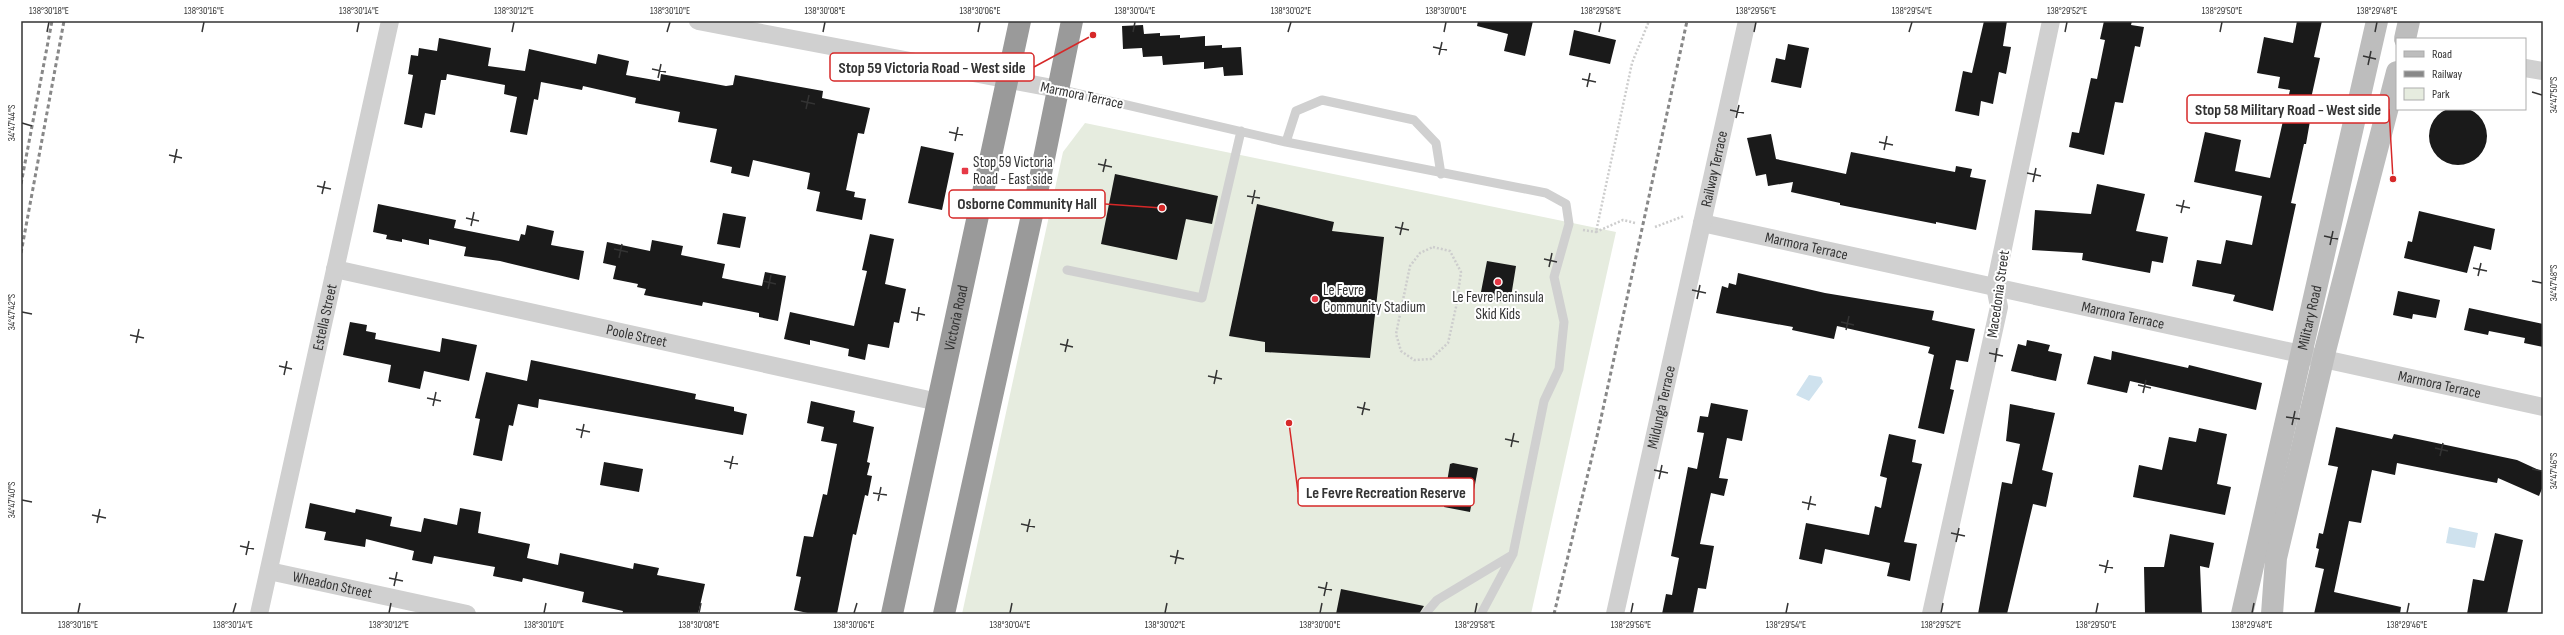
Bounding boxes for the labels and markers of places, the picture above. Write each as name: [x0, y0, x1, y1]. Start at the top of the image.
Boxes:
callout: Stop 59 Victoria Road - West side: [830, 53, 1034, 81]
callout: Stop 58 Military Road - West side: [2187, 95, 2389, 123]
place label: Stop 59 Victoria Road - East side: [973, 153, 1053, 189]
marker: Stop 59 Victoria Road - East side: [960, 166, 970, 176]
callout: Osborne Community Hall: [949, 190, 1105, 218]
marker: Le Fevre Peninsula Skid Kids: [1493, 277, 1503, 287]
place label: Le Fevre Community Stadium: [1323, 281, 1426, 317]
place label: Le Fevre Peninsula Skid Kids: [1452, 288, 1544, 324]
marker: Le Fevre Community Stadium: [1310, 294, 1320, 304]
callout: Le Fevre Recreation Reserve: [1298, 478, 1474, 506]

